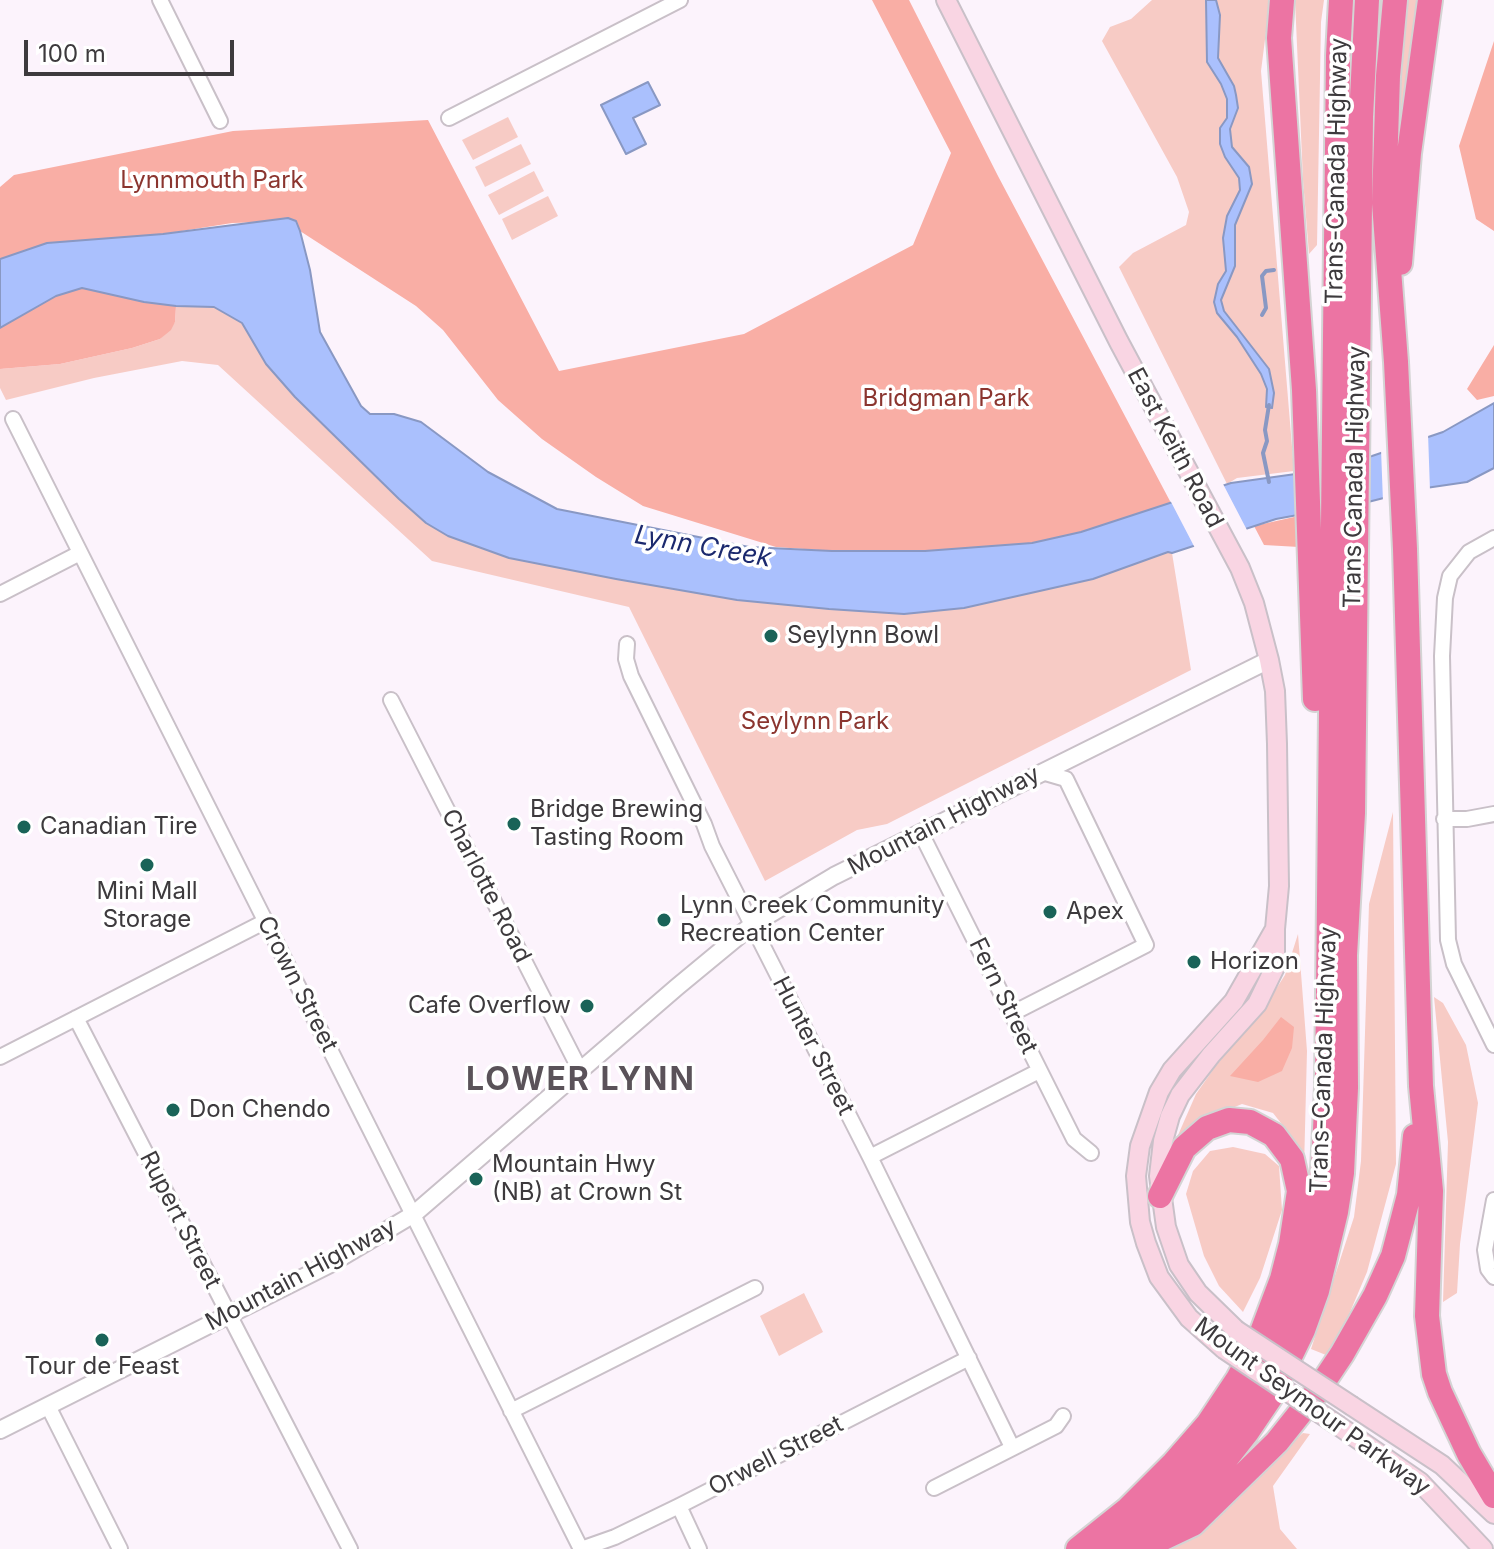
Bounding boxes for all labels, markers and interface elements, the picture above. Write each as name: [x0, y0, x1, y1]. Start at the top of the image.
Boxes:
scale bar: [28, 24, 238, 74]
street label: Trans-Canada Highway: [1320, 37, 1354, 305]
text: 100 m: [38, 39, 106, 68]
park label: Lynnmouth Park: [120, 167, 304, 195]
street label: Trans Canada Highway: [1338, 345, 1372, 609]
street label: East Keith Road: [1121, 363, 1229, 533]
park label: Bridgman Park: [862, 385, 1030, 413]
water label: Lynn Creek: [632, 520, 774, 574]
place label: Seylynn Bowl: [787, 622, 939, 650]
marker: Seylynn Bowl: [762, 627, 780, 645]
park label: Seylynn Park: [741, 708, 889, 736]
street label: Mountain Highway: [843, 760, 1045, 882]
place label: Bridge Brewing Tasting Room: [530, 796, 703, 852]
street label: Charlotte Road: [435, 804, 537, 968]
place label: Canadian Tire: [40, 813, 198, 841]
marker: Bridge Brewing Tasting Room: [505, 815, 523, 833]
marker: Canadian Tire: [15, 818, 33, 836]
marker: Mini Mall Storage: [138, 856, 156, 874]
place label: Mini Mall Storage: [96, 878, 198, 934]
place label: Lynn Creek Community Recreation Center: [680, 892, 945, 948]
place label: Apex: [1066, 898, 1124, 926]
marker: Apex: [1041, 903, 1059, 921]
street label: Crown Street: [250, 911, 344, 1057]
marker: Lynn Creek Community Recreation Center: [655, 911, 673, 929]
street label: Trans-Canada Highway: [1305, 926, 1343, 1194]
street label: Fern Street: [963, 933, 1043, 1059]
place label: Horizon: [1210, 948, 1299, 976]
marker: Horizon: [1185, 953, 1203, 971]
street label: Hunter Street: [766, 972, 860, 1120]
place label: Cafe Overflow: [408, 992, 571, 1020]
marker: Cafe Overflow: [578, 997, 596, 1015]
district label: LOWER LYNN: [466, 1061, 696, 1099]
place label: Don Chendo: [189, 1096, 331, 1124]
marker: Don Chendo: [164, 1101, 182, 1119]
street label: Rupert Street: [133, 1147, 227, 1293]
place label: Mountain Hwy (NB) at Crown St: [492, 1151, 682, 1207]
marker: Mountain Hwy (NB) at Crown St: [467, 1170, 485, 1188]
street label: Mountain Highway: [201, 1213, 401, 1337]
street label: Mount Seymour Parkway: [1188, 1312, 1436, 1502]
marker: Tour de Feast: [93, 1331, 111, 1349]
place label: Tour de Feast: [25, 1353, 179, 1381]
street label: Orwell Street: [704, 1410, 848, 1502]

